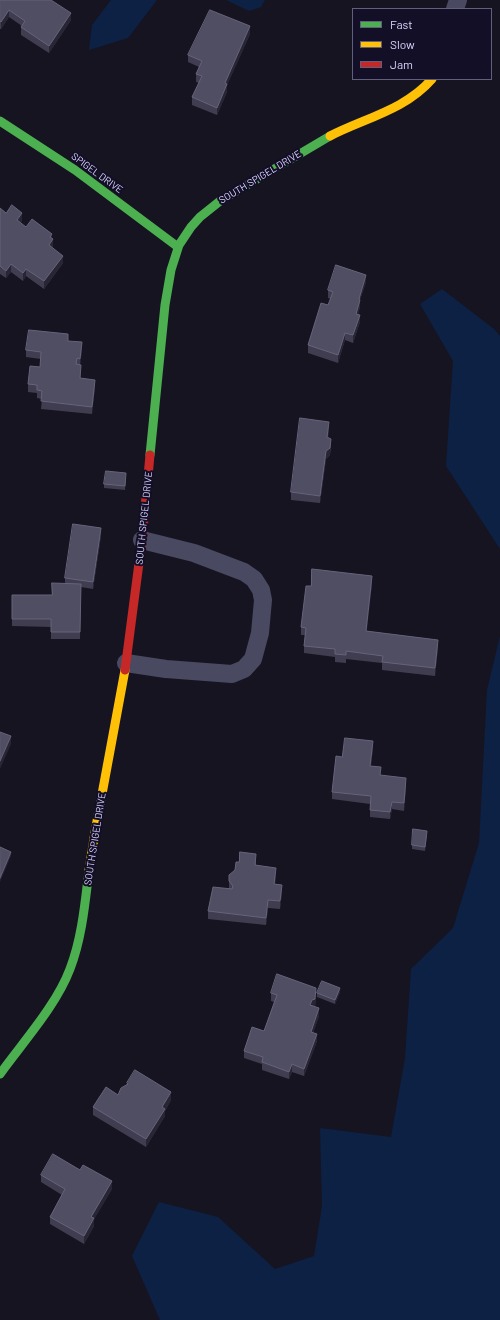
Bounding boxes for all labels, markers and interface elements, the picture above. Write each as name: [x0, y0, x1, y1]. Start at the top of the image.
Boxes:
legend: [352, 8, 492, 80]
text: Fast: [390, 17, 413, 31]
text: Slow: [390, 37, 415, 51]
text: Jam: [390, 57, 413, 71]
street label: SOUTH SPIGEL DRIVE: [217, 148, 303, 206]
street label: SPIGEL DRIVE: [69, 150, 125, 196]
street label: SOUTH SPIGEL DRIVE: [133, 471, 155, 565]
street label: SOUTH SPIGEL DRIVE: [82, 792, 108, 886]

